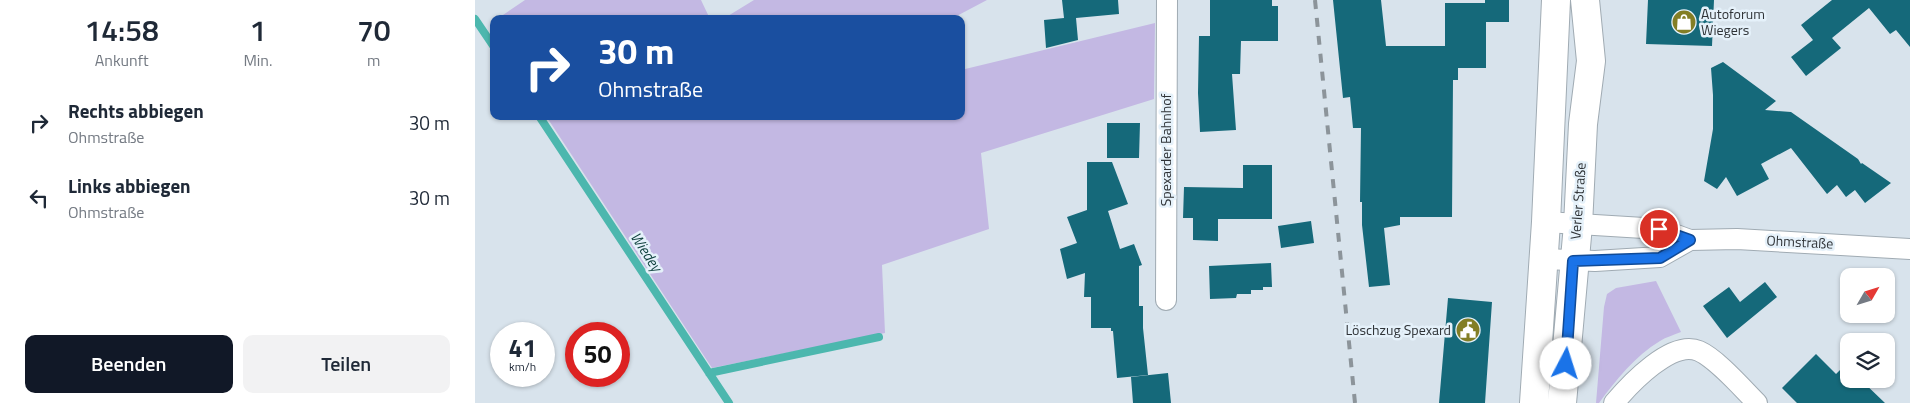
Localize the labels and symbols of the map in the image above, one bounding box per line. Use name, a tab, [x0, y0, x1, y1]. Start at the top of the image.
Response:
place label: Autoforum Wiegers	[1701, 3, 1765, 40]
shop icon: Autoforum Wiegers	[1671, 9, 1697, 35]
street label: Spexarder Bahnhof	[1155, 93, 1176, 206]
street label: Verler Straße	[1564, 162, 1591, 240]
pin	[1638, 208, 1680, 250]
water label: Wiedey	[625, 227, 669, 278]
street label: Ohmstraße	[1766, 229, 1834, 254]
north arrow	[1840, 268, 1895, 322]
public building icon: Löschzug Spexard	[1455, 317, 1481, 343]
place label: Löschzug Spexard	[1345, 319, 1451, 340]
speed limit sign: 50	[565, 322, 630, 387]
position arrow	[1539, 337, 1591, 389]

